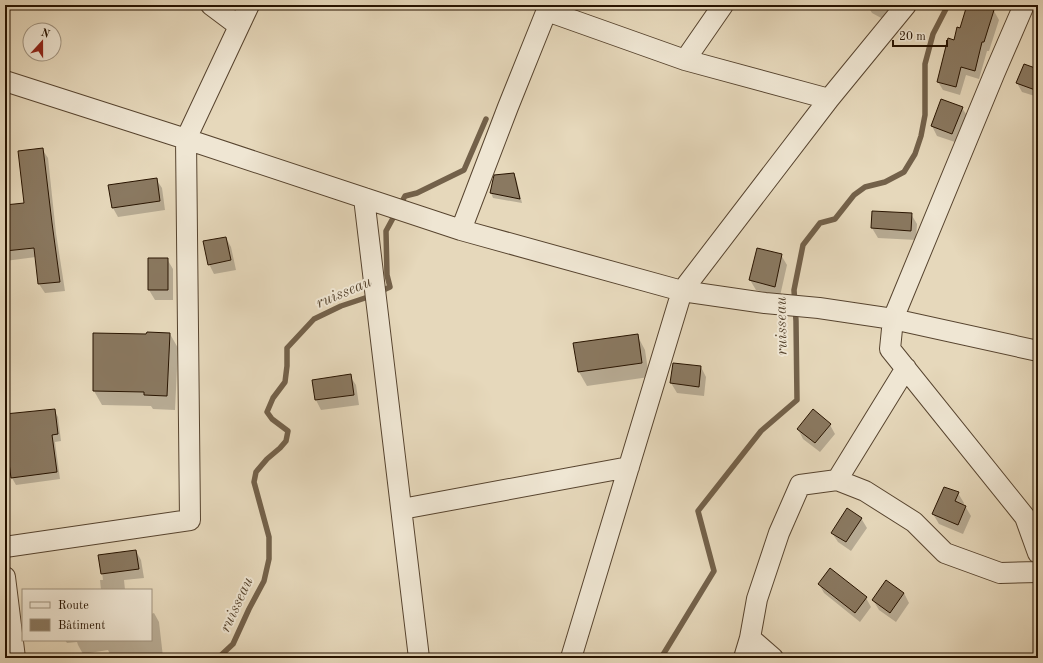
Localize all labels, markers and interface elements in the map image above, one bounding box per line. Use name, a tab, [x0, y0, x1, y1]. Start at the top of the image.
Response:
north arrow	[22, 22, 62, 62]
scale bar	[893, 22, 947, 48]
text: N	[39, 27, 51, 41]
text: 20 m	[899, 31, 926, 43]
water label: ruisseau	[314, 274, 374, 312]
water label: ruisseau	[773, 296, 791, 356]
water label: ruisseau	[217, 575, 257, 635]
legend	[22, 589, 152, 641]
text: Route	[58, 600, 89, 612]
text: Bâtiment	[58, 620, 105, 632]

